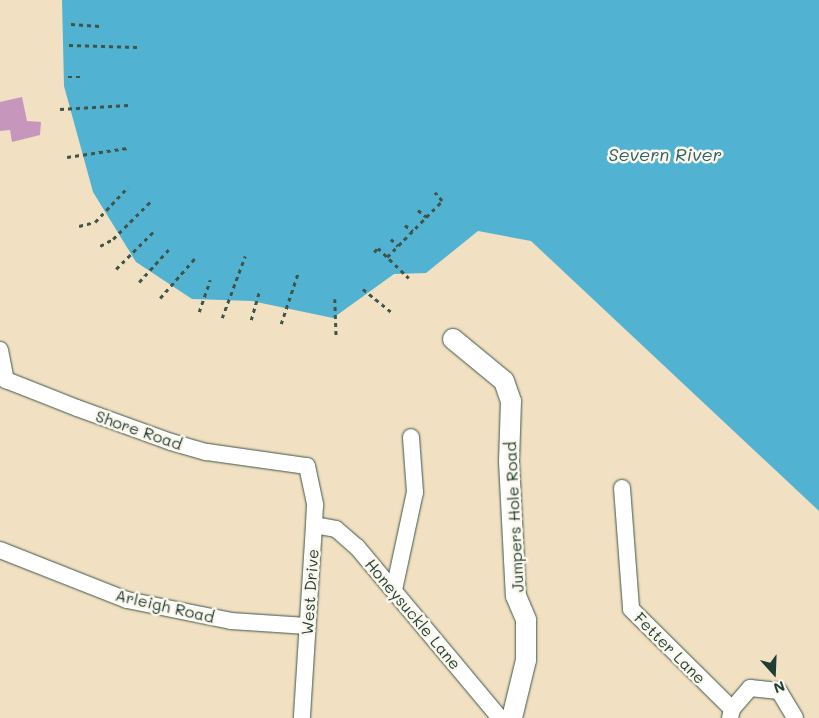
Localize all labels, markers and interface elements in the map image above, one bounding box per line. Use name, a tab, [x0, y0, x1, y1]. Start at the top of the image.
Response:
water label: Severn River	[608, 143, 722, 165]
street label: Shore Road	[93, 406, 185, 454]
street label: Jumpers Hole Road	[500, 441, 528, 593]
street label: West Drive	[297, 548, 323, 636]
street label: Honeysuckle Lane	[361, 555, 465, 673]
street label: Arleigh Road	[114, 585, 216, 627]
street label: Fetter Lane	[630, 608, 710, 688]
north arrow	[749, 648, 799, 698]
text: N	[771, 677, 788, 698]

